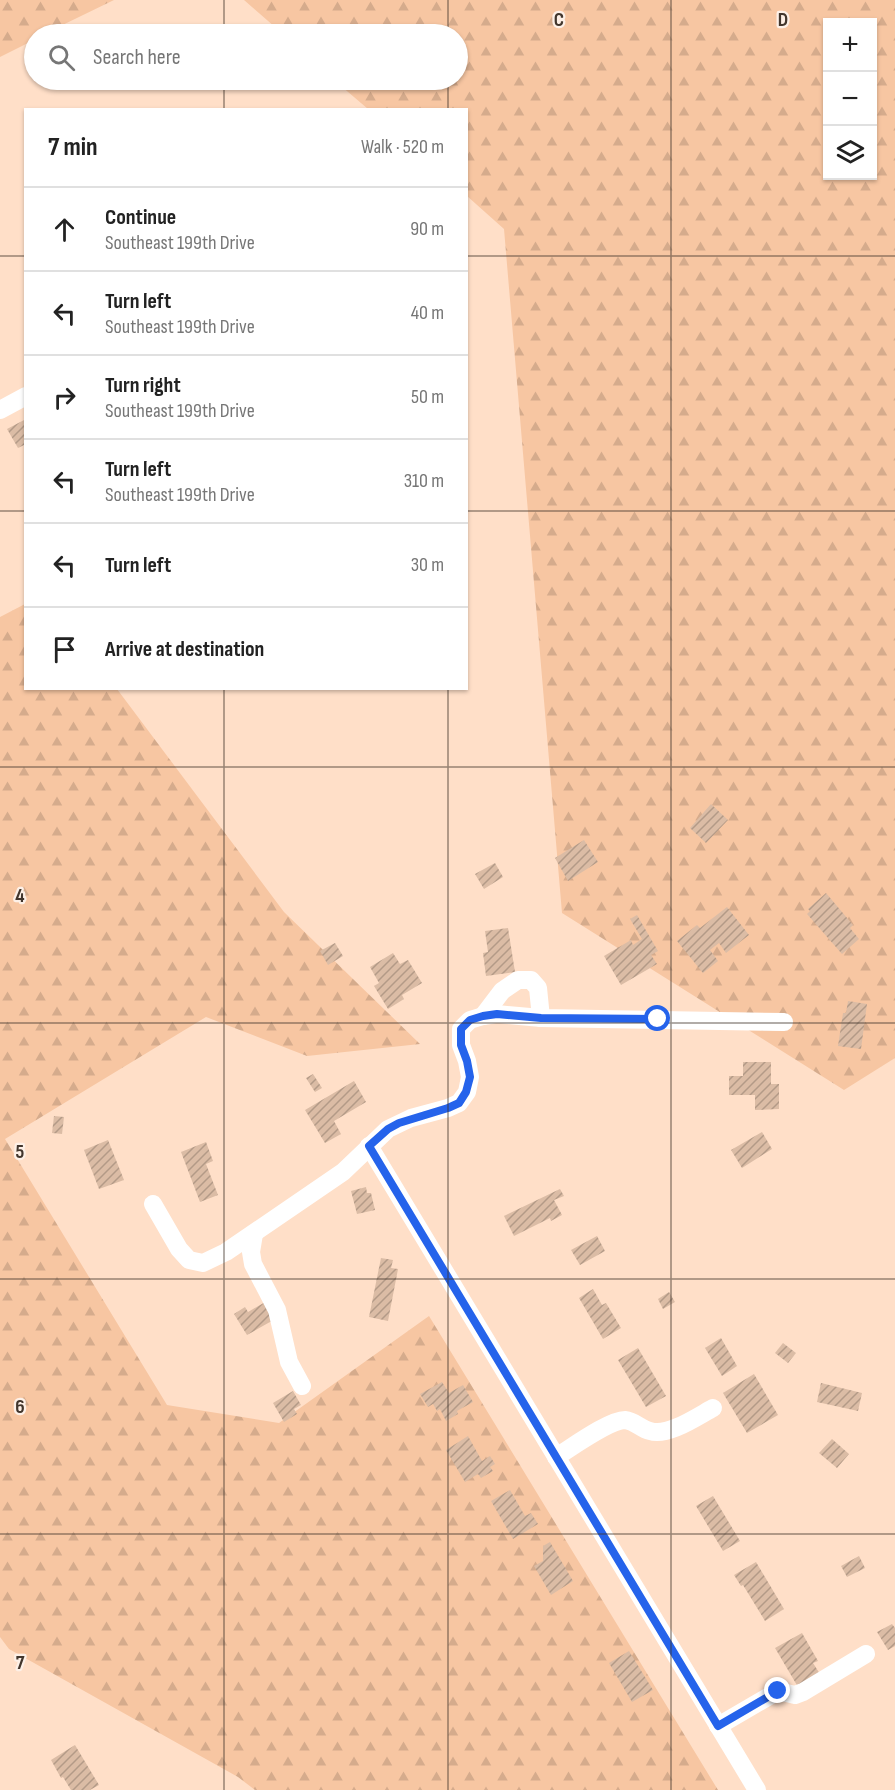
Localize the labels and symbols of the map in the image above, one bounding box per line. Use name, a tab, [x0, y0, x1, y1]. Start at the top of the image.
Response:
text: C	[554, 8, 564, 32]
text: D	[778, 8, 788, 32]
text: 4	[15, 884, 25, 908]
route start	[644, 1005, 670, 1031]
text: 5	[16, 1140, 25, 1164]
text: 6	[15, 1395, 25, 1419]
text: 7	[16, 1651, 25, 1675]
route end	[764, 1677, 790, 1703]

